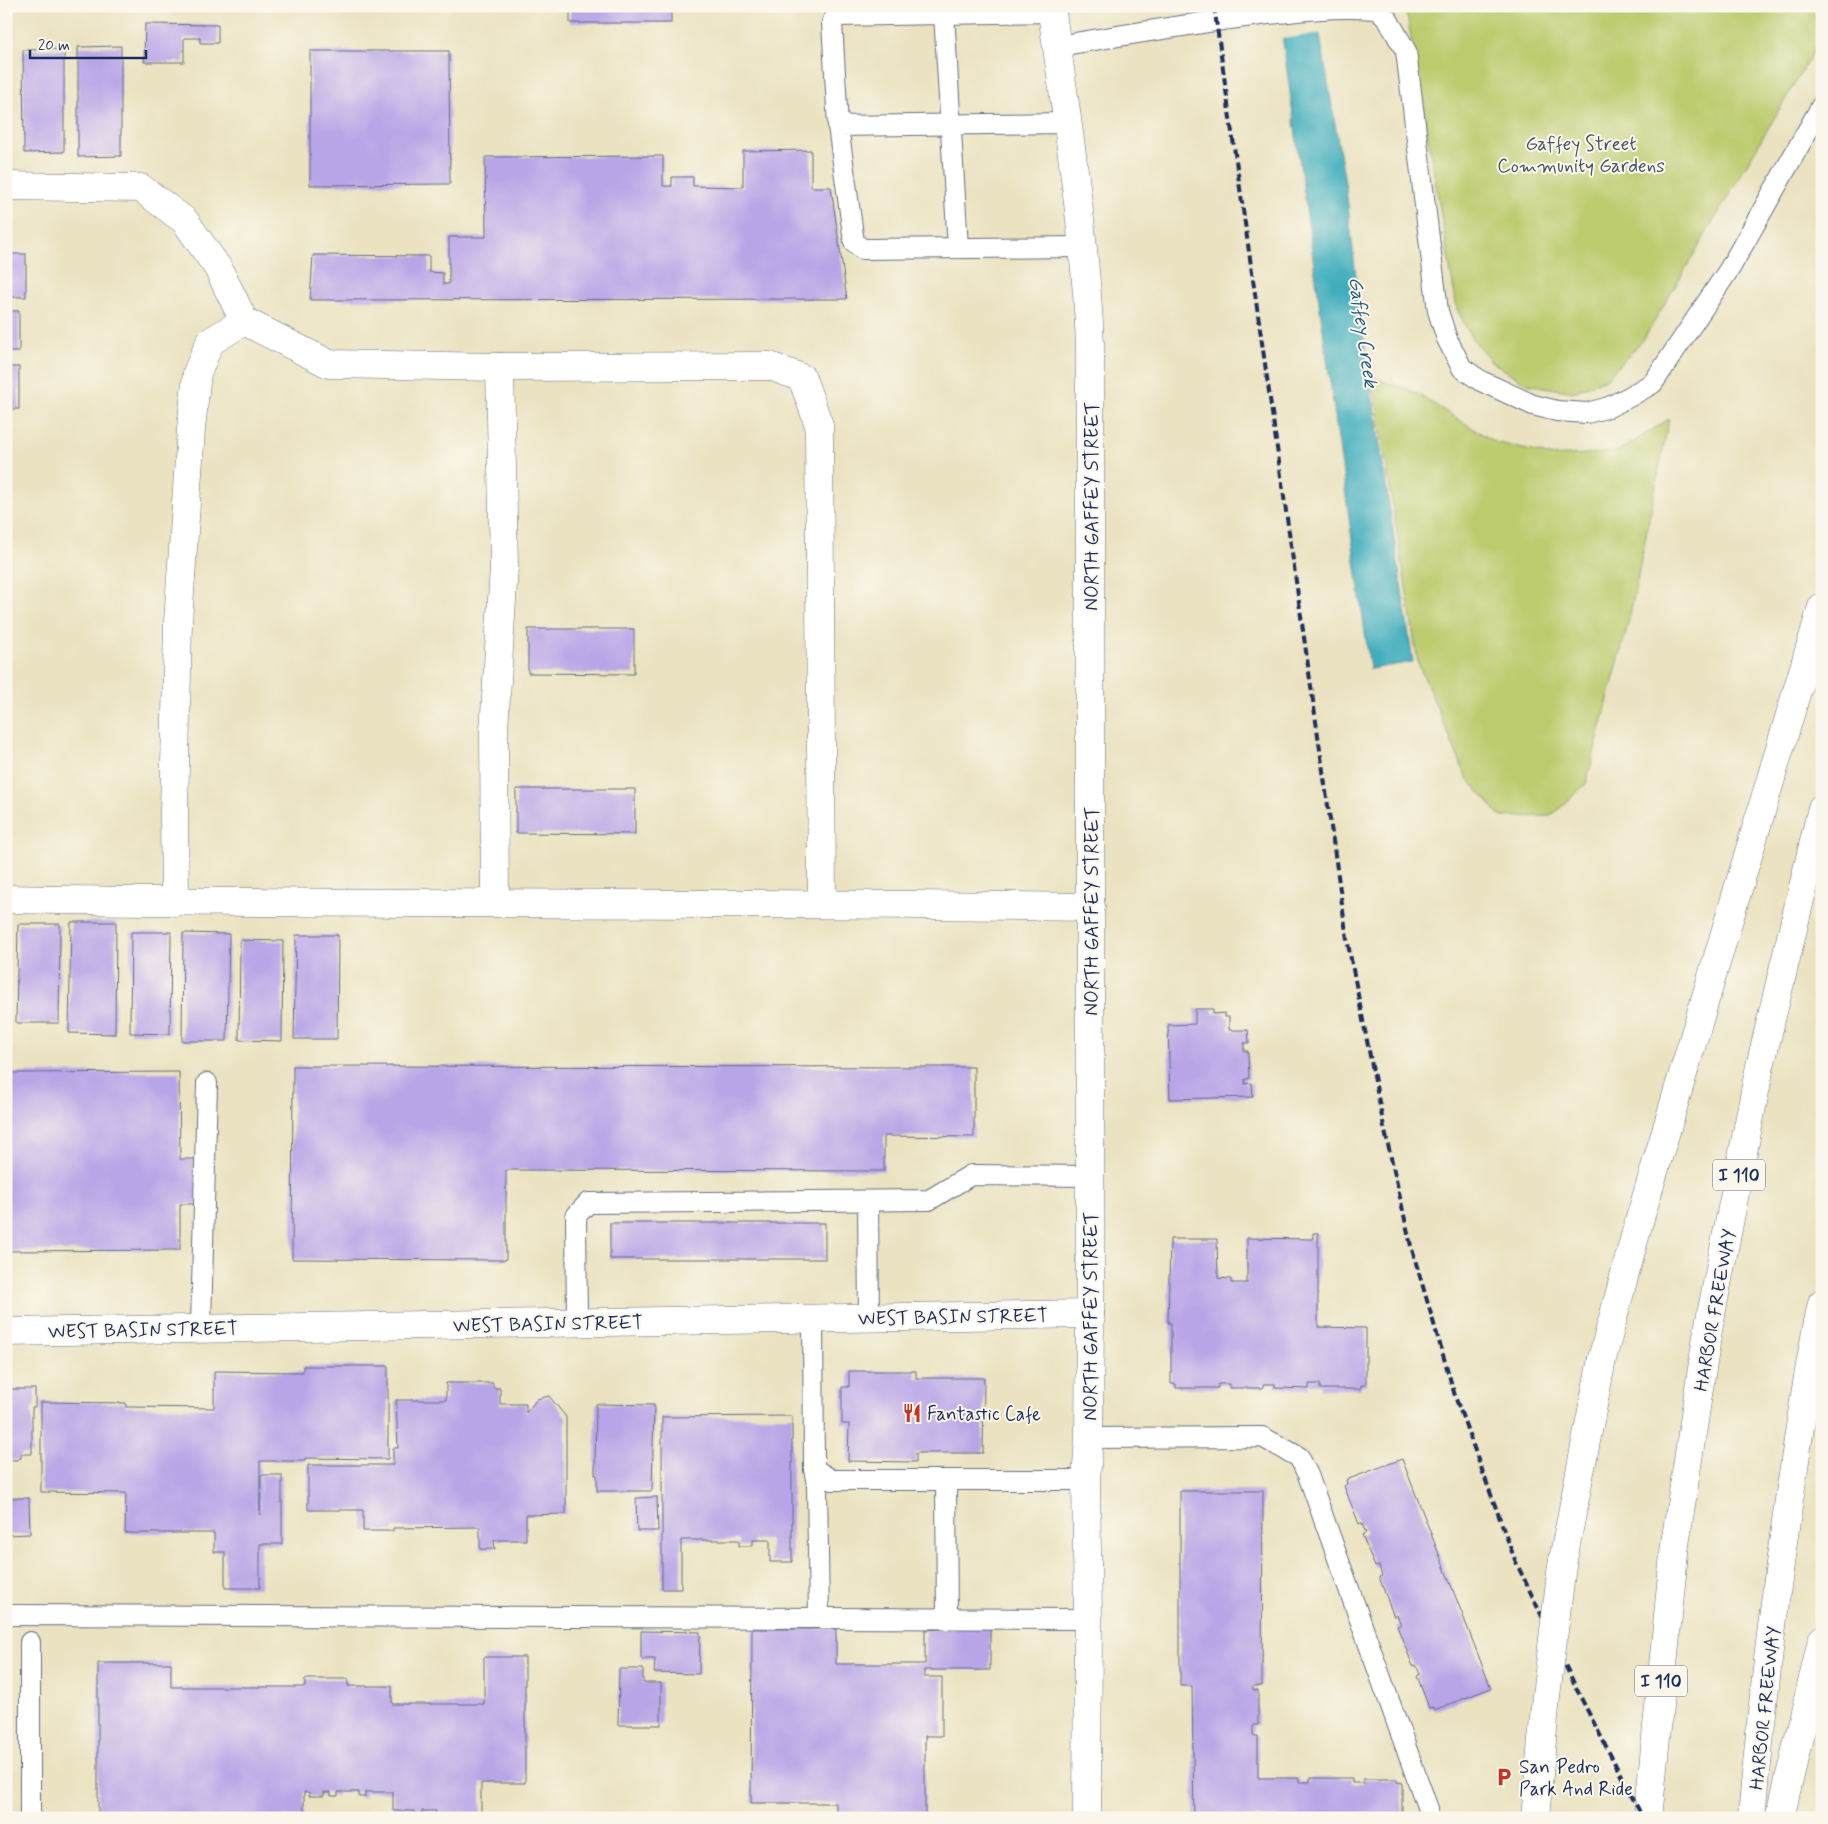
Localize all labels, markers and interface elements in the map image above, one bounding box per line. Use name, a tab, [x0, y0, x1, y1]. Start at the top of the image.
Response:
scale bar	[30, 28, 146, 60]
text: 20 m	[38, 36, 70, 56]
park label: Gaffey Street Community Gardens	[1497, 132, 1665, 179]
water label: Gaffey Creek	[1341, 275, 1384, 391]
street label: NORTH GAFFEY STREET	[1080, 401, 1105, 611]
street label: NORTH GAFFEY STREET	[1080, 806, 1105, 1016]
road number: I 110	[1713, 1160, 1765, 1190]
street label: NORTH GAFFEY STREET	[1079, 1211, 1104, 1421]
street label: HARBOR FREEWAY	[1689, 1227, 1742, 1393]
street label: WEST BASIN STREET	[858, 1303, 1048, 1332]
street label: WEST BASIN STREET	[453, 1310, 643, 1339]
street label: WEST BASIN STREET	[48, 1316, 238, 1345]
restaurant icon: Fantastic Cafe	[901, 1402, 923, 1424]
place label: Fantastic Cafe	[927, 1402, 1041, 1427]
street label: HARBOR FREEWAY	[1744, 1624, 1787, 1791]
road number: I 110	[1635, 1665, 1687, 1696]
place label: San Pedro Park And Ride	[1519, 1755, 1633, 1802]
parking icon: San Pedro Park And Ride	[1493, 1766, 1515, 1788]

